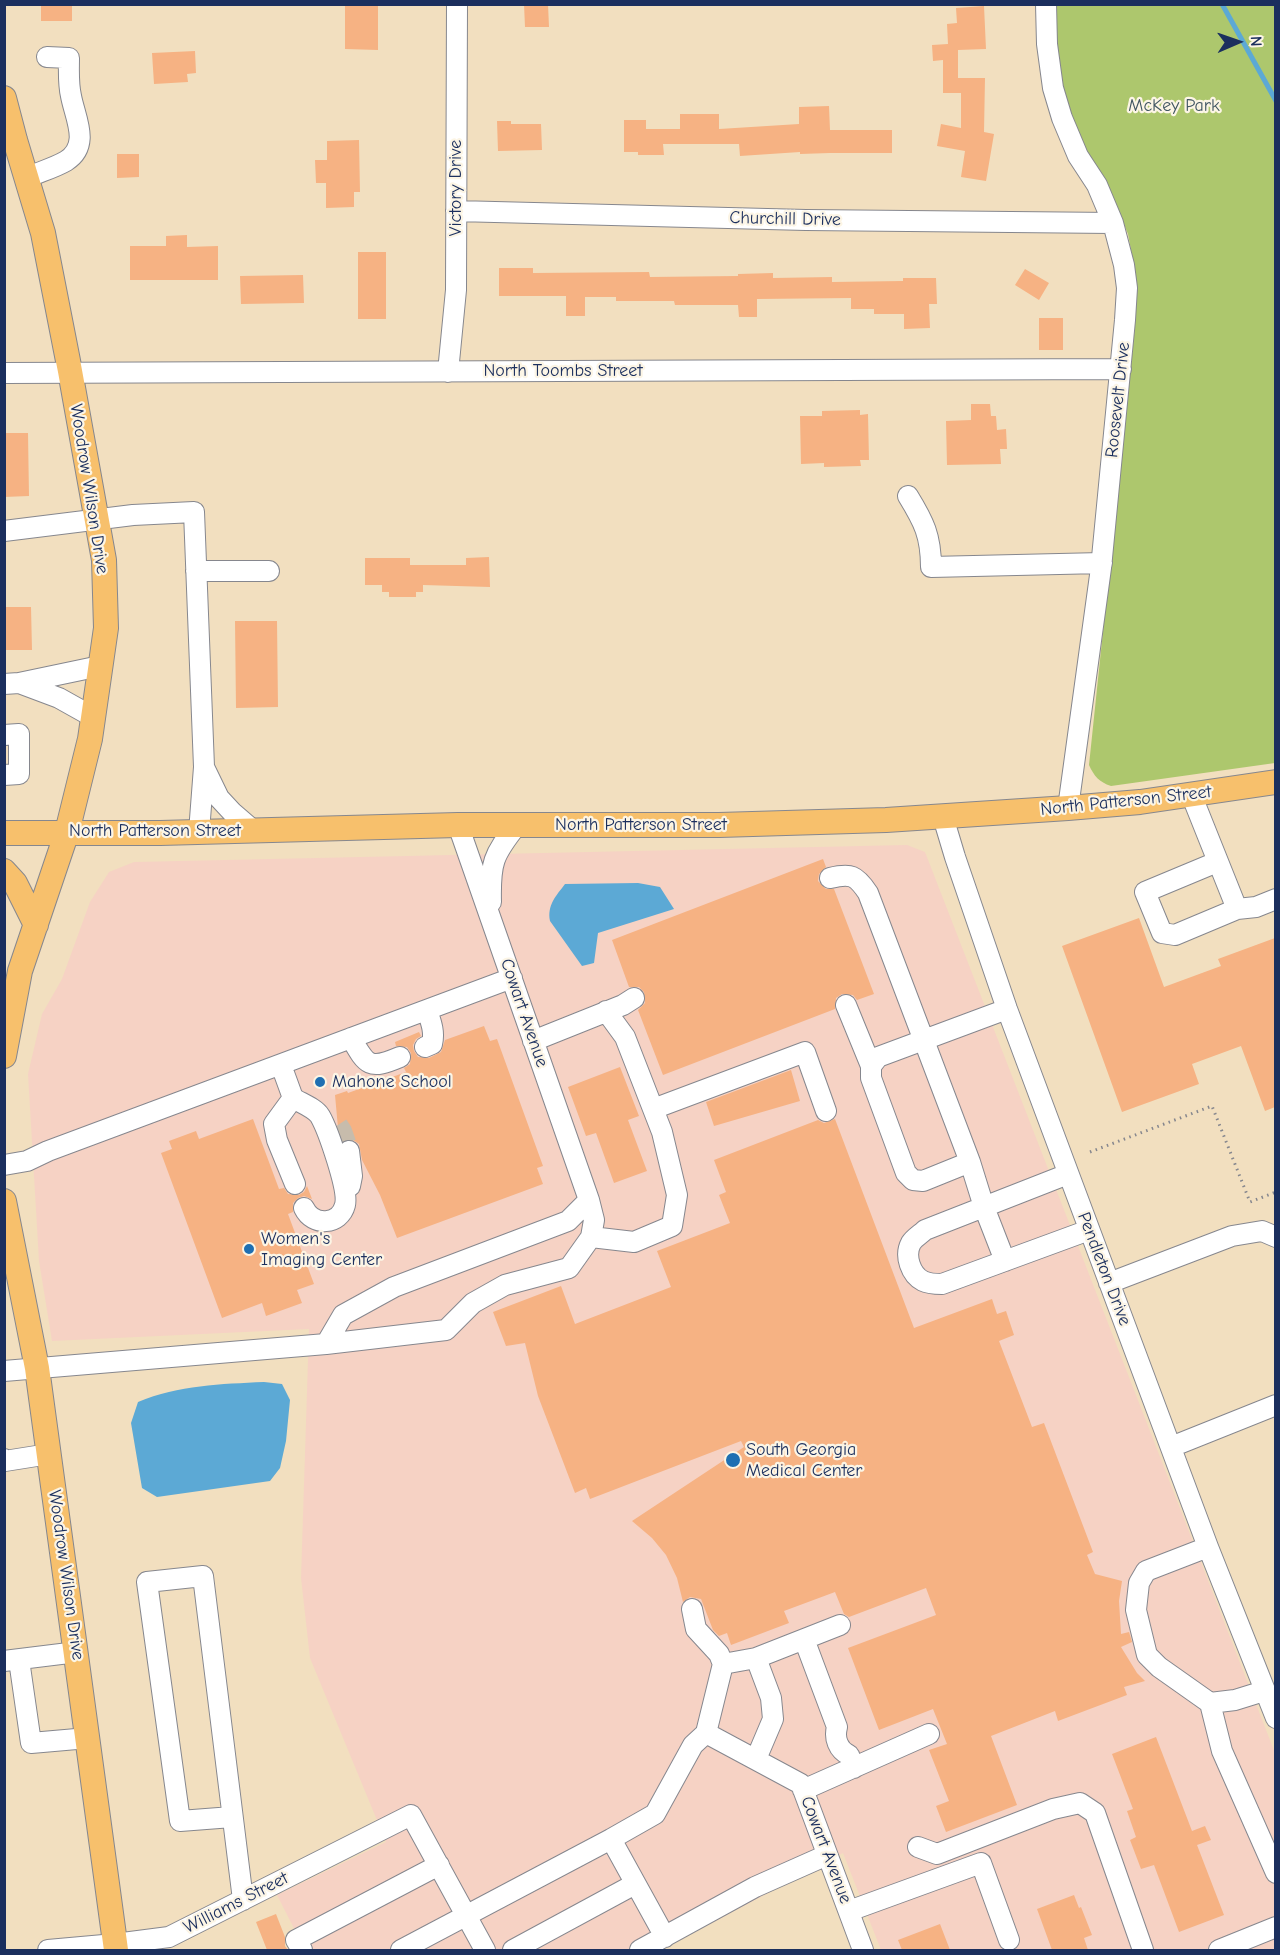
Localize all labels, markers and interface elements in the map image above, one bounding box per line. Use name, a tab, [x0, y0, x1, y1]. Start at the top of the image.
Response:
north arrow	[1208, 12, 1268, 72]
text: N	[1247, 36, 1265, 47]
park label: McKey Park	[1128, 95, 1220, 117]
street label: Victory Drive	[445, 140, 467, 236]
street label: Churchill Drive	[729, 207, 841, 231]
street label: Roosevelt Drive	[1101, 341, 1135, 459]
street label: North Toombs Street	[483, 360, 643, 382]
street label: Woodrow Wilson Drive	[65, 402, 113, 576]
street label: North Patterson Street	[1039, 781, 1213, 821]
street label: North Patterson Street	[555, 814, 727, 836]
street label: North Patterson Street	[69, 820, 241, 842]
street label: Cowart Avenue	[495, 956, 553, 1070]
place label: Mahone School	[332, 1071, 452, 1093]
marker: Mahone School	[313, 1075, 327, 1089]
street label: Pendleton Drive	[1072, 1209, 1136, 1329]
place label: Women's Imaging Center	[261, 1228, 382, 1270]
marker: Women's Imaging Center	[242, 1242, 256, 1256]
place label: South Georgia Medical Center	[746, 1439, 862, 1482]
marker: South Georgia Medical Center	[724, 1451, 742, 1469]
street label: Woodrow Wilson Drive	[43, 1488, 89, 1662]
street label: Cowart Avenue	[796, 1793, 856, 1907]
street label: Williams Street	[180, 1867, 292, 1939]

